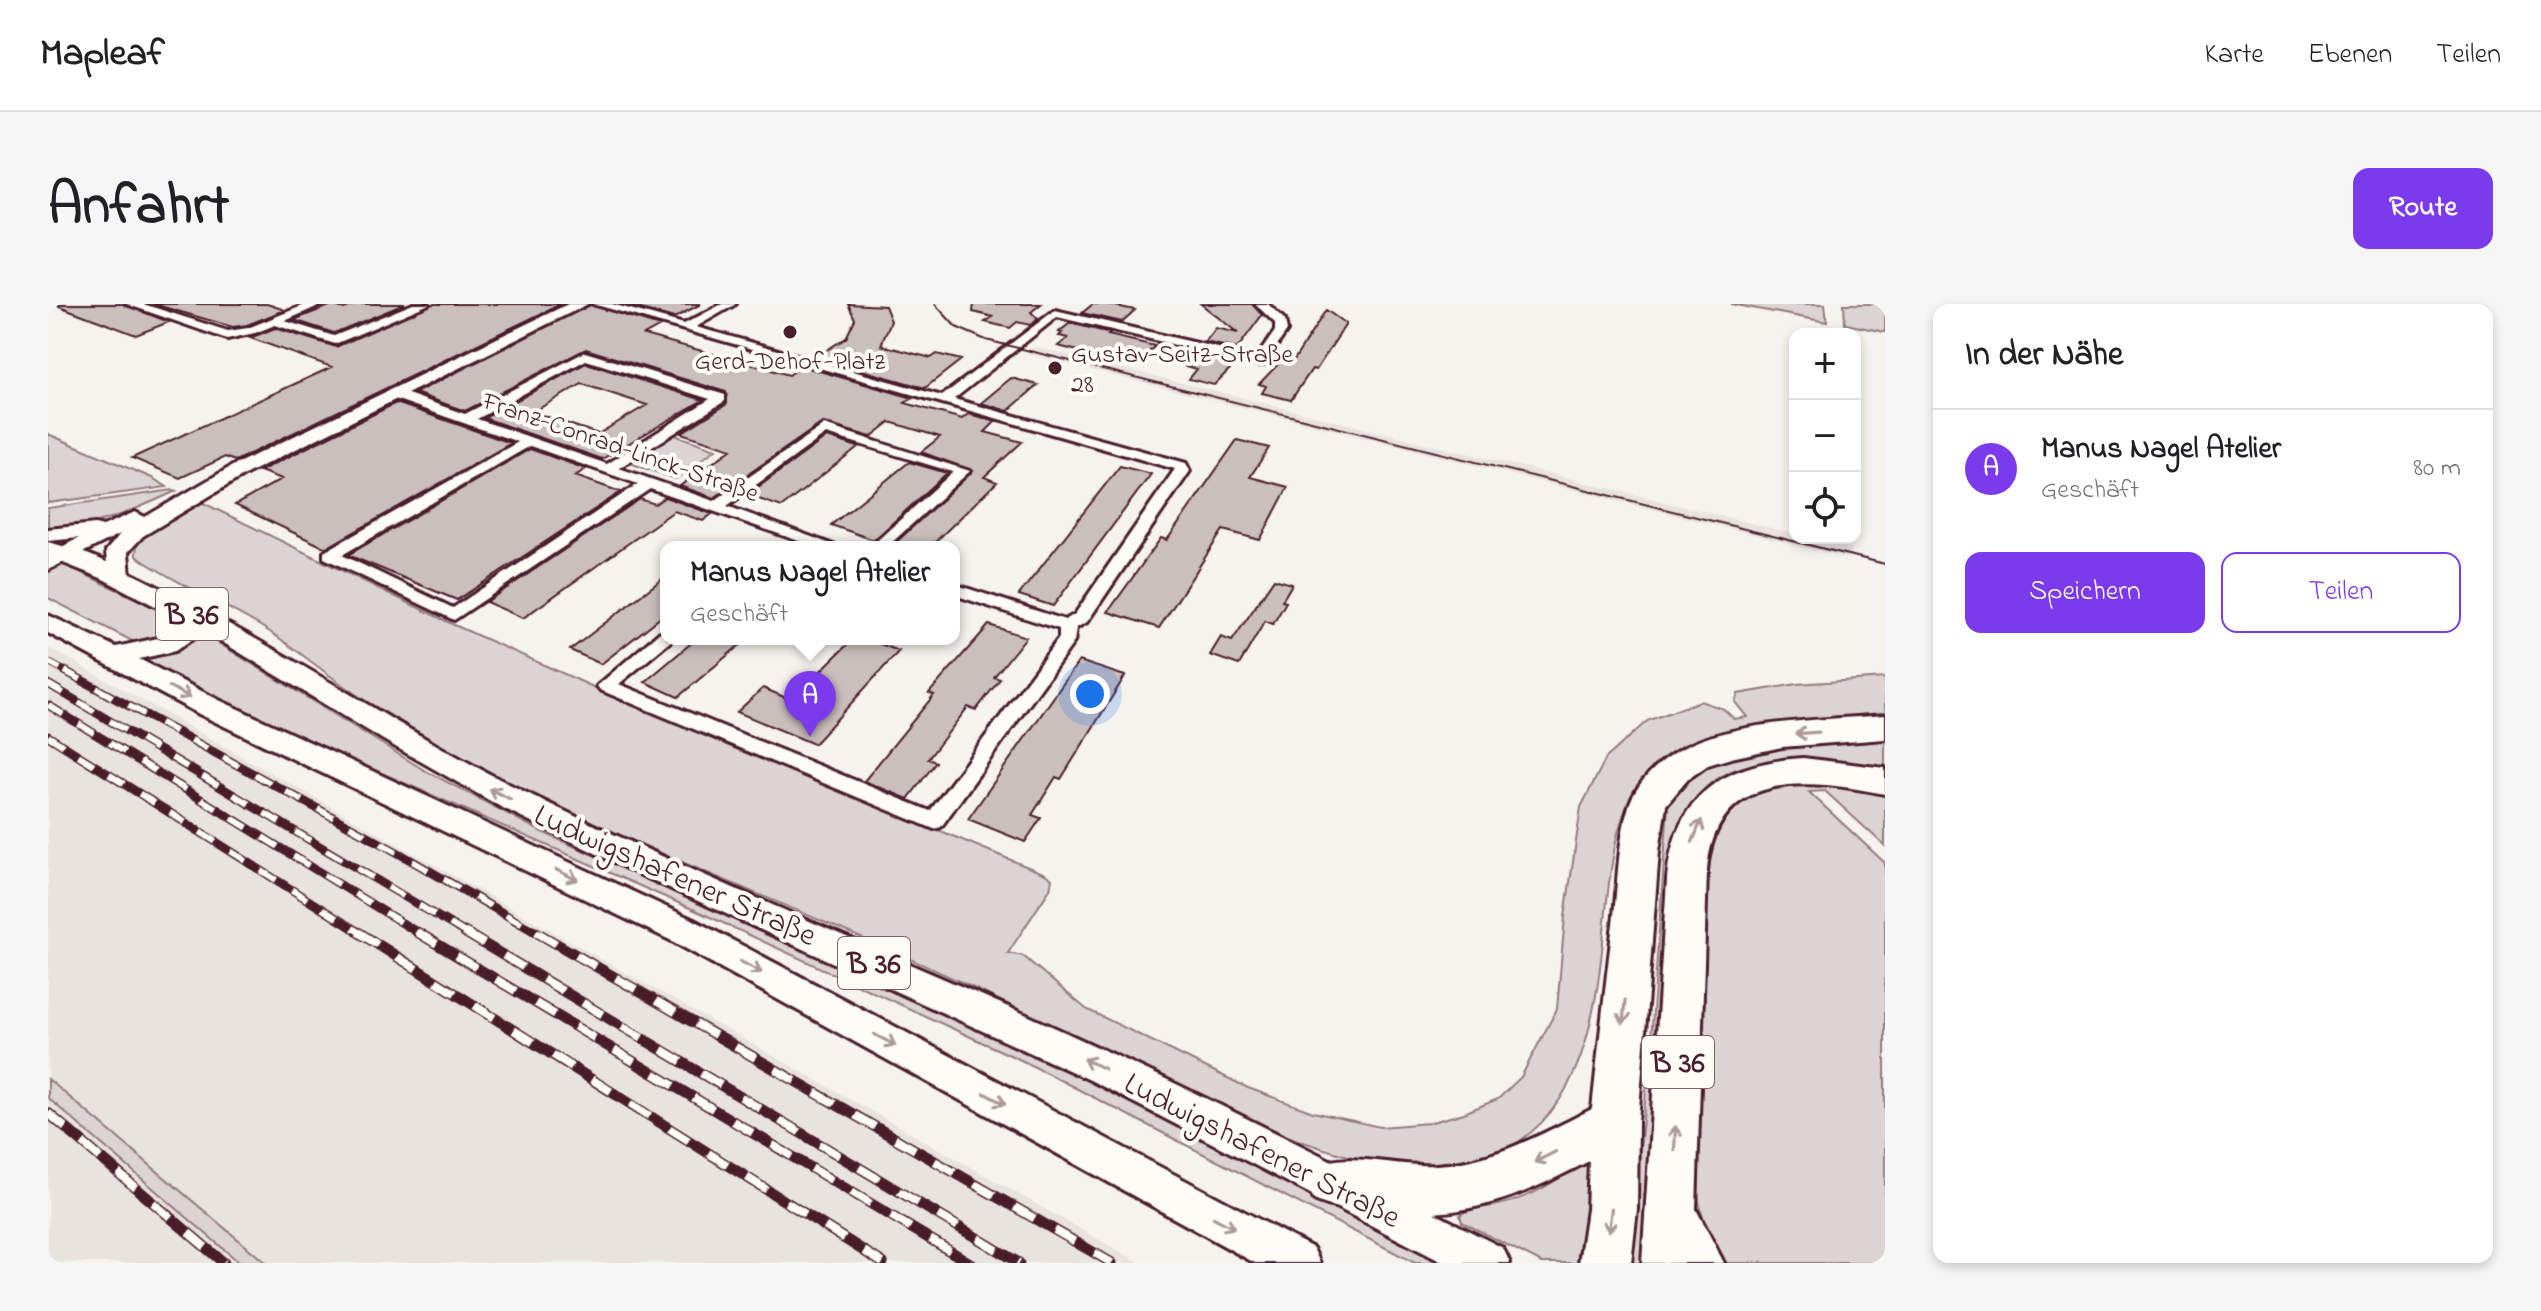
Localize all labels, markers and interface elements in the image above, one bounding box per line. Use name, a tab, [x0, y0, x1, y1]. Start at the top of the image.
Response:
text: Mapleaf	[40, 27, 165, 83]
text: Karte	[2205, 35, 2264, 76]
text: Ebenen	[2308, 35, 2392, 76]
text: Teilen	[2436, 35, 2501, 76]
text: Anfahrt	[48, 168, 229, 249]
button: Route	[2353, 168, 2493, 249]
marker: Gerd-Dehof-Platz	[781, 323, 799, 341]
map controls	[1789, 328, 1861, 544]
button: +	[1789, 328, 1861, 400]
text: In der Nähe	[1965, 331, 2123, 381]
place label: Gustav-Seitz-Straße 28	[1071, 337, 1293, 405]
place label: Gerd-Dehof-Platz	[695, 344, 885, 382]
marker: Gustav-Seitz-Straße 28	[1046, 359, 1064, 377]
street label: Franz-Conrad-Linck-Straße	[476, 383, 764, 514]
button: −	[1789, 400, 1861, 472]
text: Manus Nagel Atelier	[2041, 428, 2281, 472]
text: A	[1983, 450, 1999, 488]
text: 80 m	[2413, 450, 2461, 488]
button: locate	[1789, 472, 1861, 544]
text: Geschäft	[2041, 472, 2139, 510]
popup	[660, 541, 960, 645]
text: Manus Nagel Atelier	[690, 552, 930, 596]
button: Speichern	[1965, 552, 2205, 633]
button: Teilen	[2221, 552, 2461, 633]
road number: B 36	[156, 588, 228, 640]
text: Geschäft	[690, 596, 788, 634]
pin: A	[784, 671, 836, 737]
your location	[1070, 674, 1110, 714]
one-way arrow	[168, 685, 192, 700]
one-way arrow	[1794, 726, 1821, 741]
one-way arrow	[489, 785, 513, 801]
street label: Ludwigshafener Straße	[526, 794, 824, 961]
one-way arrow	[1691, 819, 1706, 844]
one-way arrow	[555, 867, 579, 883]
road number: B 36	[838, 937, 910, 989]
one-way arrow	[738, 960, 762, 975]
one-way arrow	[1617, 998, 1632, 1025]
one-way arrow	[873, 1032, 896, 1048]
road number: B 36	[1642, 1036, 1714, 1088]
one-way arrow	[1082, 1056, 1106, 1071]
street label: Ludwigshafener Straße	[1115, 1062, 1408, 1243]
one-way arrow	[983, 1092, 1006, 1108]
one-way arrow	[1668, 1125, 1683, 1152]
one-way arrow	[1533, 1150, 1557, 1166]
one-way arrow	[1602, 1207, 1617, 1233]
one-way arrow	[1211, 1216, 1235, 1231]

